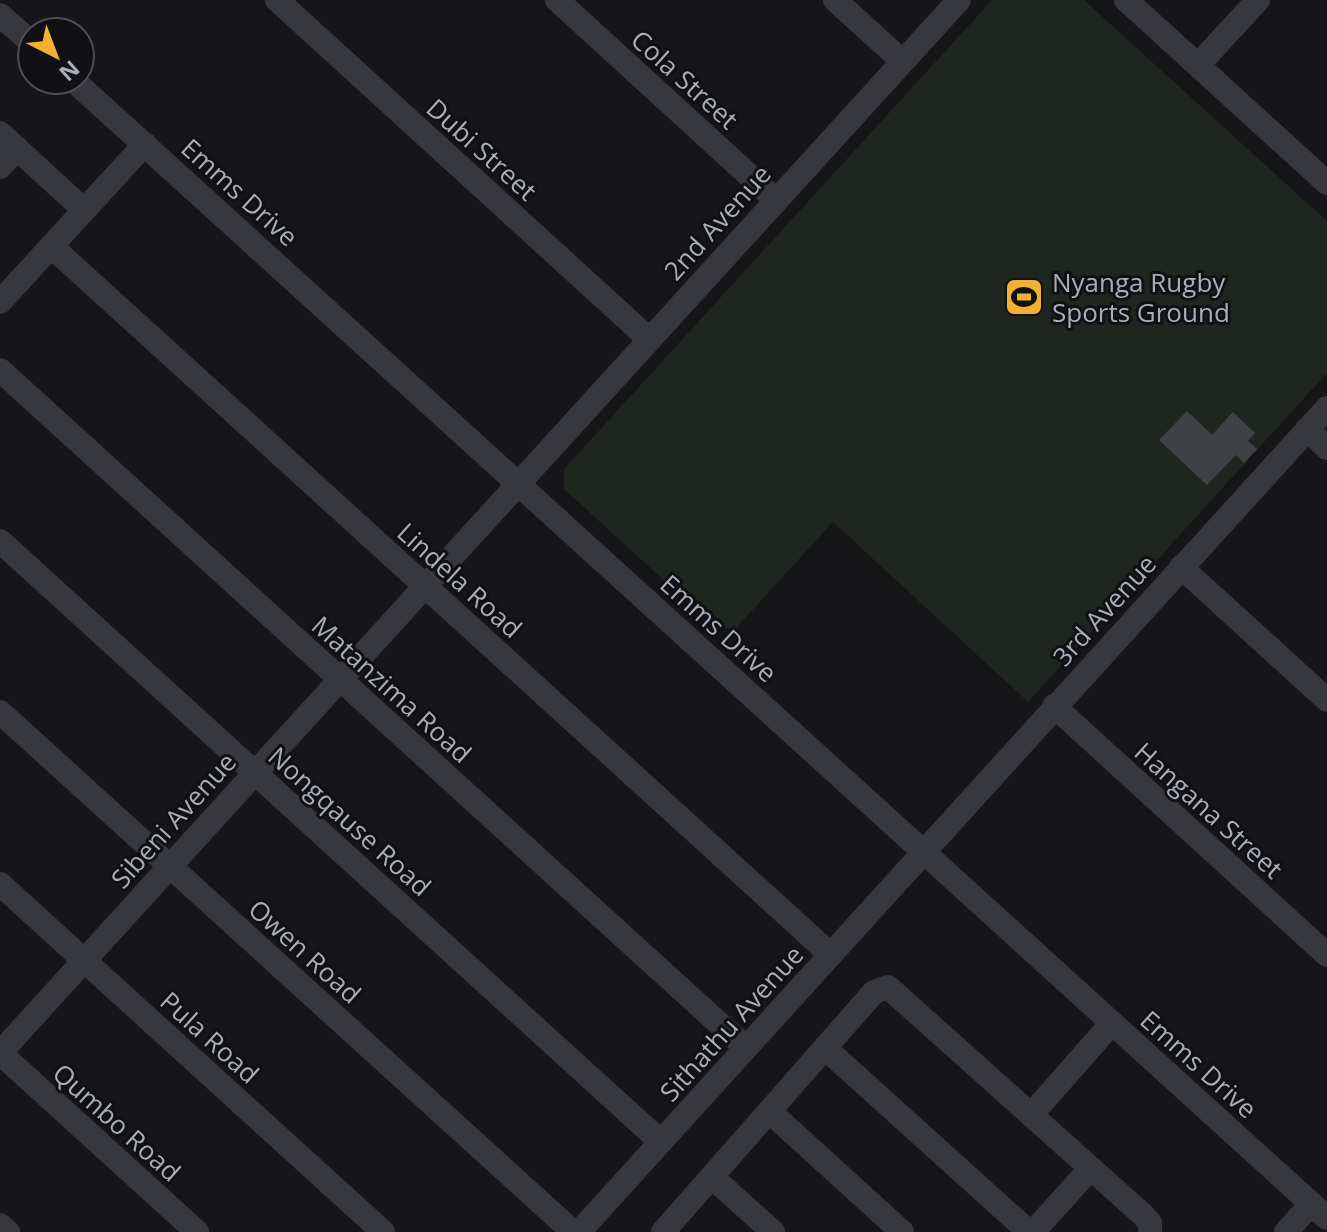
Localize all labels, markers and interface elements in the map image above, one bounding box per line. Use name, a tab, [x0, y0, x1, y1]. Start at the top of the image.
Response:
north arrow	[16, 16, 96, 96]
street label: Cola Street	[624, 21, 746, 137]
text: N	[53, 54, 87, 89]
street label: Dubi Street	[419, 90, 545, 208]
street label: Emms Drive	[174, 130, 306, 254]
street label: 2nd Avenue	[655, 156, 779, 288]
place label: Nyanga Rugby Sports Ground	[1052, 264, 1230, 330]
sports icon: Nyanga Rugby Sports Ground	[1003, 276, 1045, 318]
street label: Lindela Road	[390, 514, 530, 646]
street label: 3rd Avenue	[1044, 546, 1164, 674]
street label: Emms Drive	[653, 566, 785, 690]
street label: Matanzima Road	[304, 608, 480, 770]
street label: Hangana Street	[1127, 734, 1291, 886]
street label: Nongqause Road	[261, 738, 439, 904]
street label: Sibeni Avenue	[102, 744, 244, 896]
street label: Owen Road	[241, 891, 369, 1011]
street label: Sithathu Avenue	[651, 937, 811, 1109]
street label: Pula Road	[153, 983, 267, 1091]
street label: Emms Drive	[1133, 1002, 1265, 1126]
street label: Qumbo Road	[45, 1055, 189, 1189]

